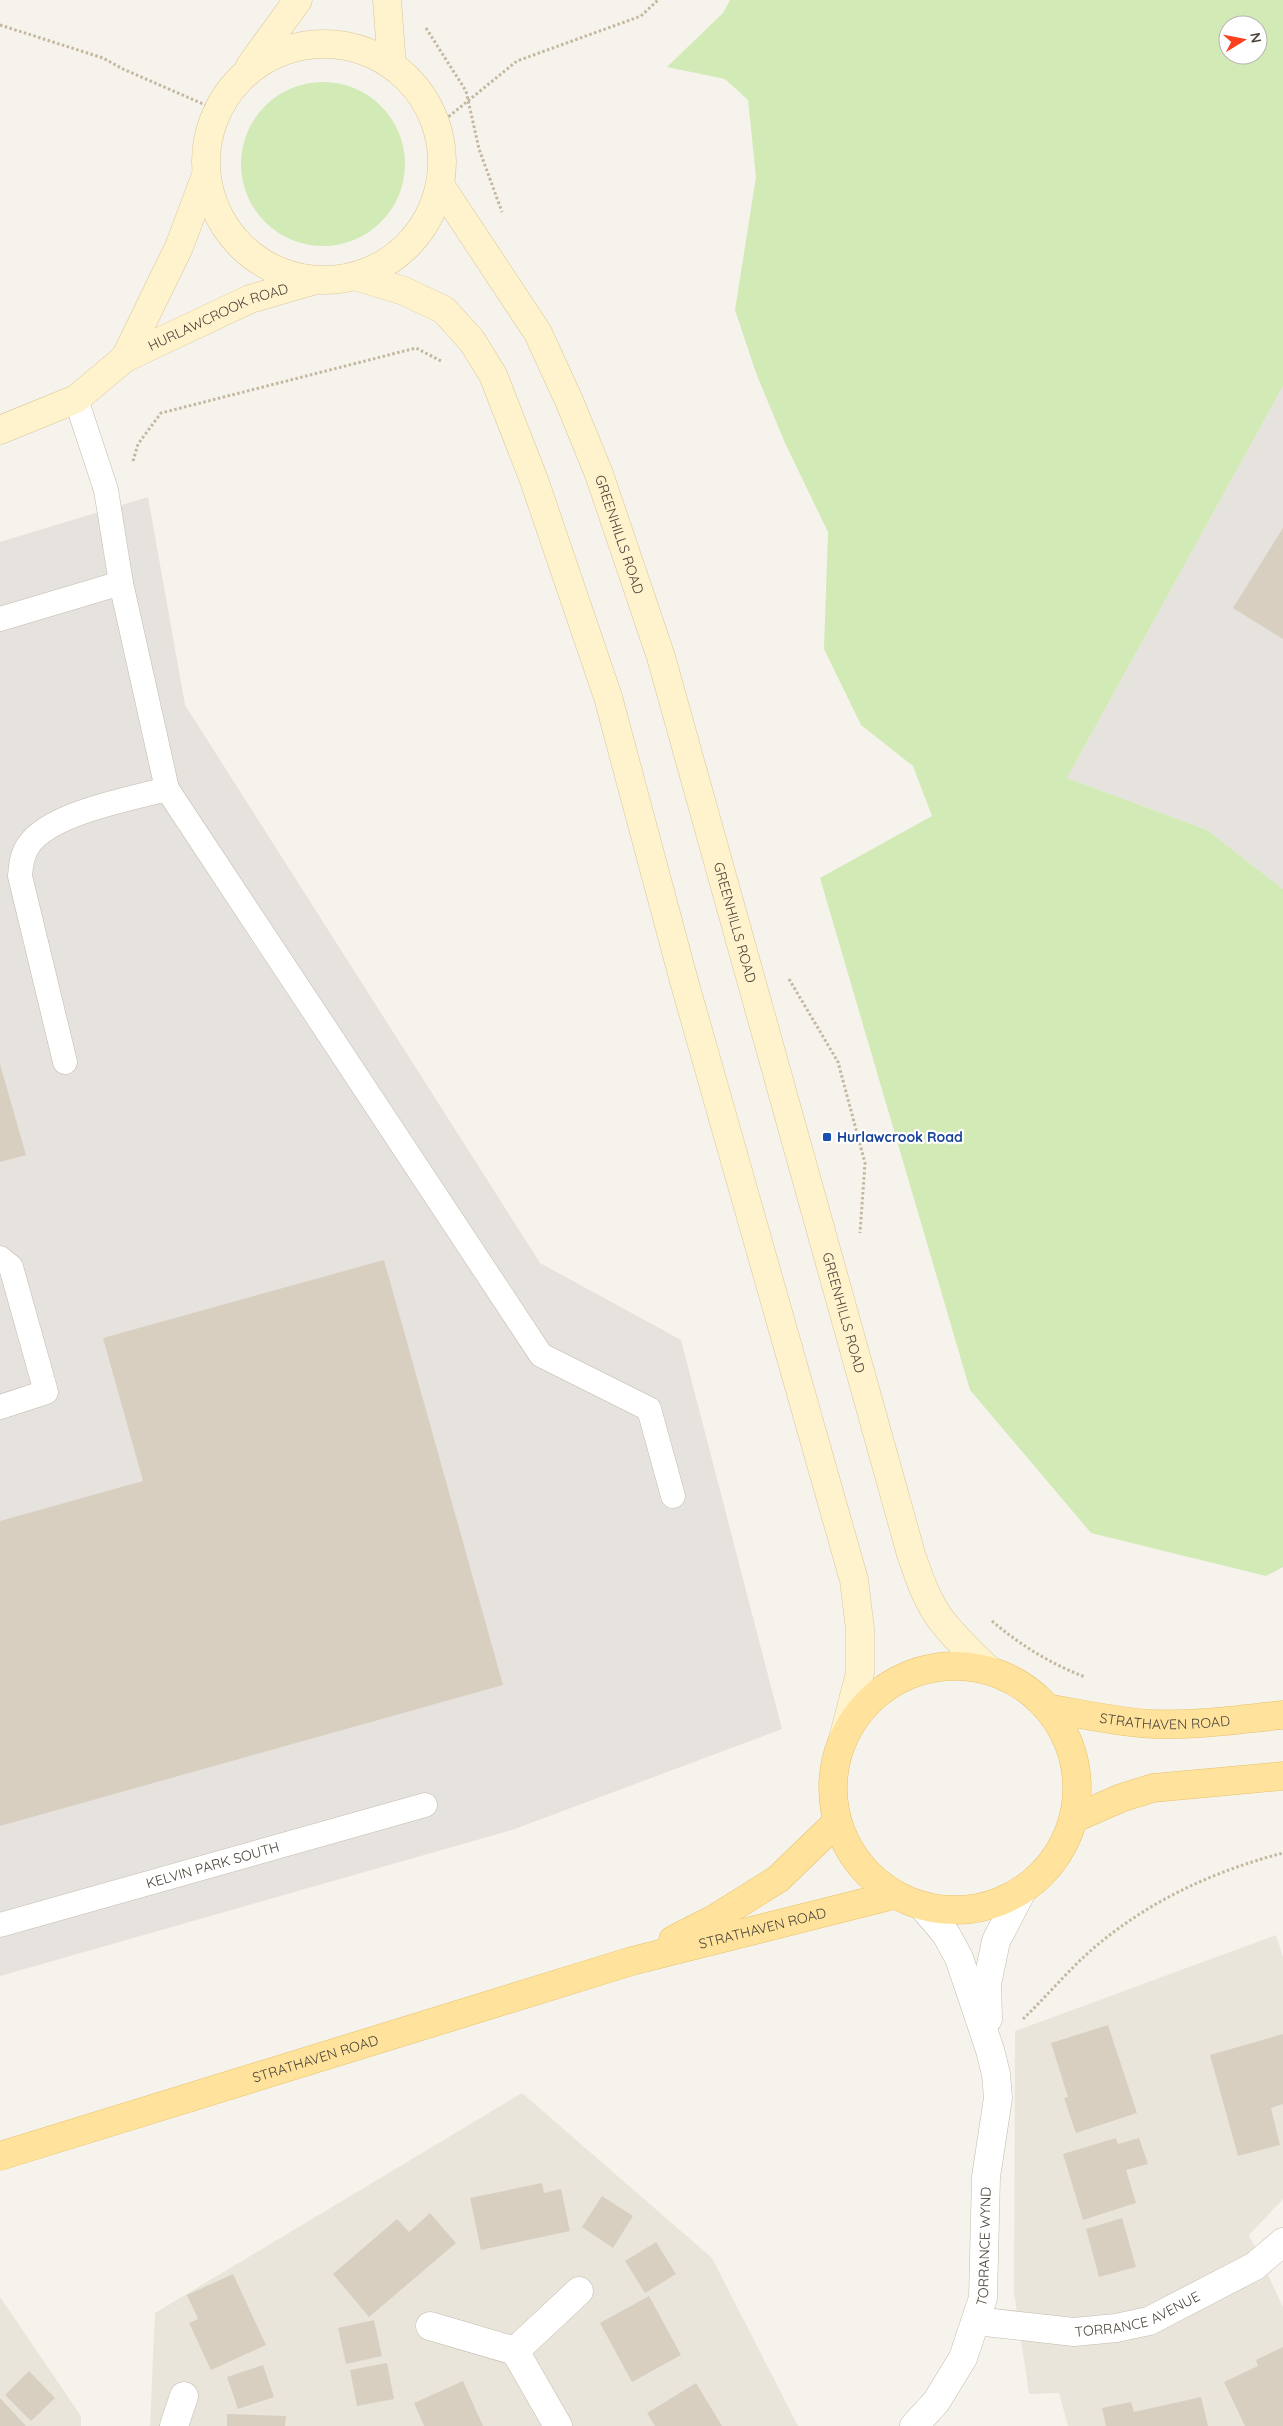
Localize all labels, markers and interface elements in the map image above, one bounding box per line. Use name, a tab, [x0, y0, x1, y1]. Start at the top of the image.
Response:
north arrow	[1218, 15, 1268, 65]
text: N	[1246, 31, 1266, 44]
street label: HURLAWCROOK ROAD	[145, 279, 290, 355]
street label: GREENHILLS ROAD	[591, 473, 648, 596]
street label: GREENHILLS ROAD	[710, 860, 760, 985]
place label: Hurlawcrook Road	[837, 1128, 963, 1146]
marker: Hurlawcrook Road	[821, 1131, 833, 1143]
street label: GREENHILLS ROAD	[818, 1250, 869, 1375]
street label: STRATHAVEN ROAD	[1098, 1709, 1231, 1733]
street label: KELVIN PARK SOUTH	[144, 1838, 281, 1892]
street label: STRATHAVEN ROAD	[697, 1903, 828, 1953]
street label: STRATHAVEN ROAD	[250, 2031, 380, 2087]
street label: TORRANCE WYND	[972, 2186, 995, 2309]
street label: TORRANCE AVENUE	[1074, 2287, 1203, 2341]

